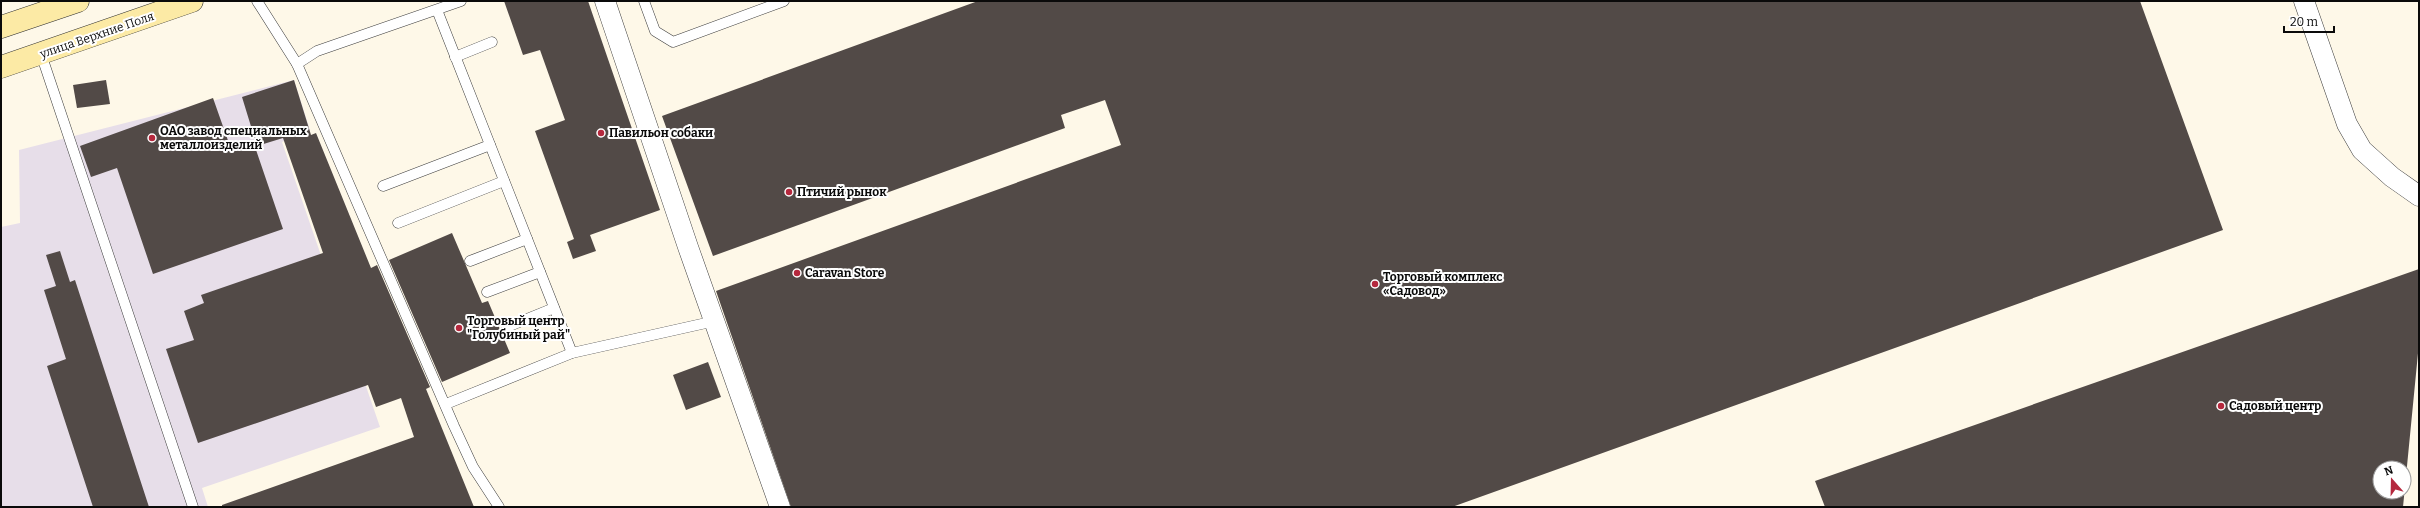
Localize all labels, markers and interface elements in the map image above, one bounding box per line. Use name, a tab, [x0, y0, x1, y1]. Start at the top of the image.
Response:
scale bar	[2284, 8, 2334, 34]
street label: улица Верхние Поля	[37, 9, 156, 61]
text: 20 m	[2290, 15, 2319, 29]
place label: ОАО завод специальных металлоизделий	[160, 124, 307, 152]
place label: Павильон собаки	[609, 126, 713, 140]
marker: Павильон собаки	[596, 128, 606, 138]
marker: ОАО завод специальных металлоизделий	[147, 133, 157, 143]
place label: Птичий рынок	[797, 185, 887, 199]
marker: Птичий рынок	[784, 187, 794, 197]
place label: Caravan Store	[805, 266, 885, 280]
marker: Caravan Store	[792, 268, 802, 278]
place label: Торговый комплекс «Садовод»	[1383, 270, 1503, 298]
marker: Торговый комплекс «Садовод»	[1370, 279, 1380, 289]
place label: Торговый центр "Голубиный рай"	[467, 314, 570, 342]
marker: Торговый центр "Голубиный рай"	[454, 323, 464, 333]
place label: Садовый центр	[2229, 399, 2321, 413]
marker: Садовый центр	[2216, 401, 2226, 411]
north arrow	[2372, 460, 2412, 500]
text: N	[2383, 463, 2395, 479]

